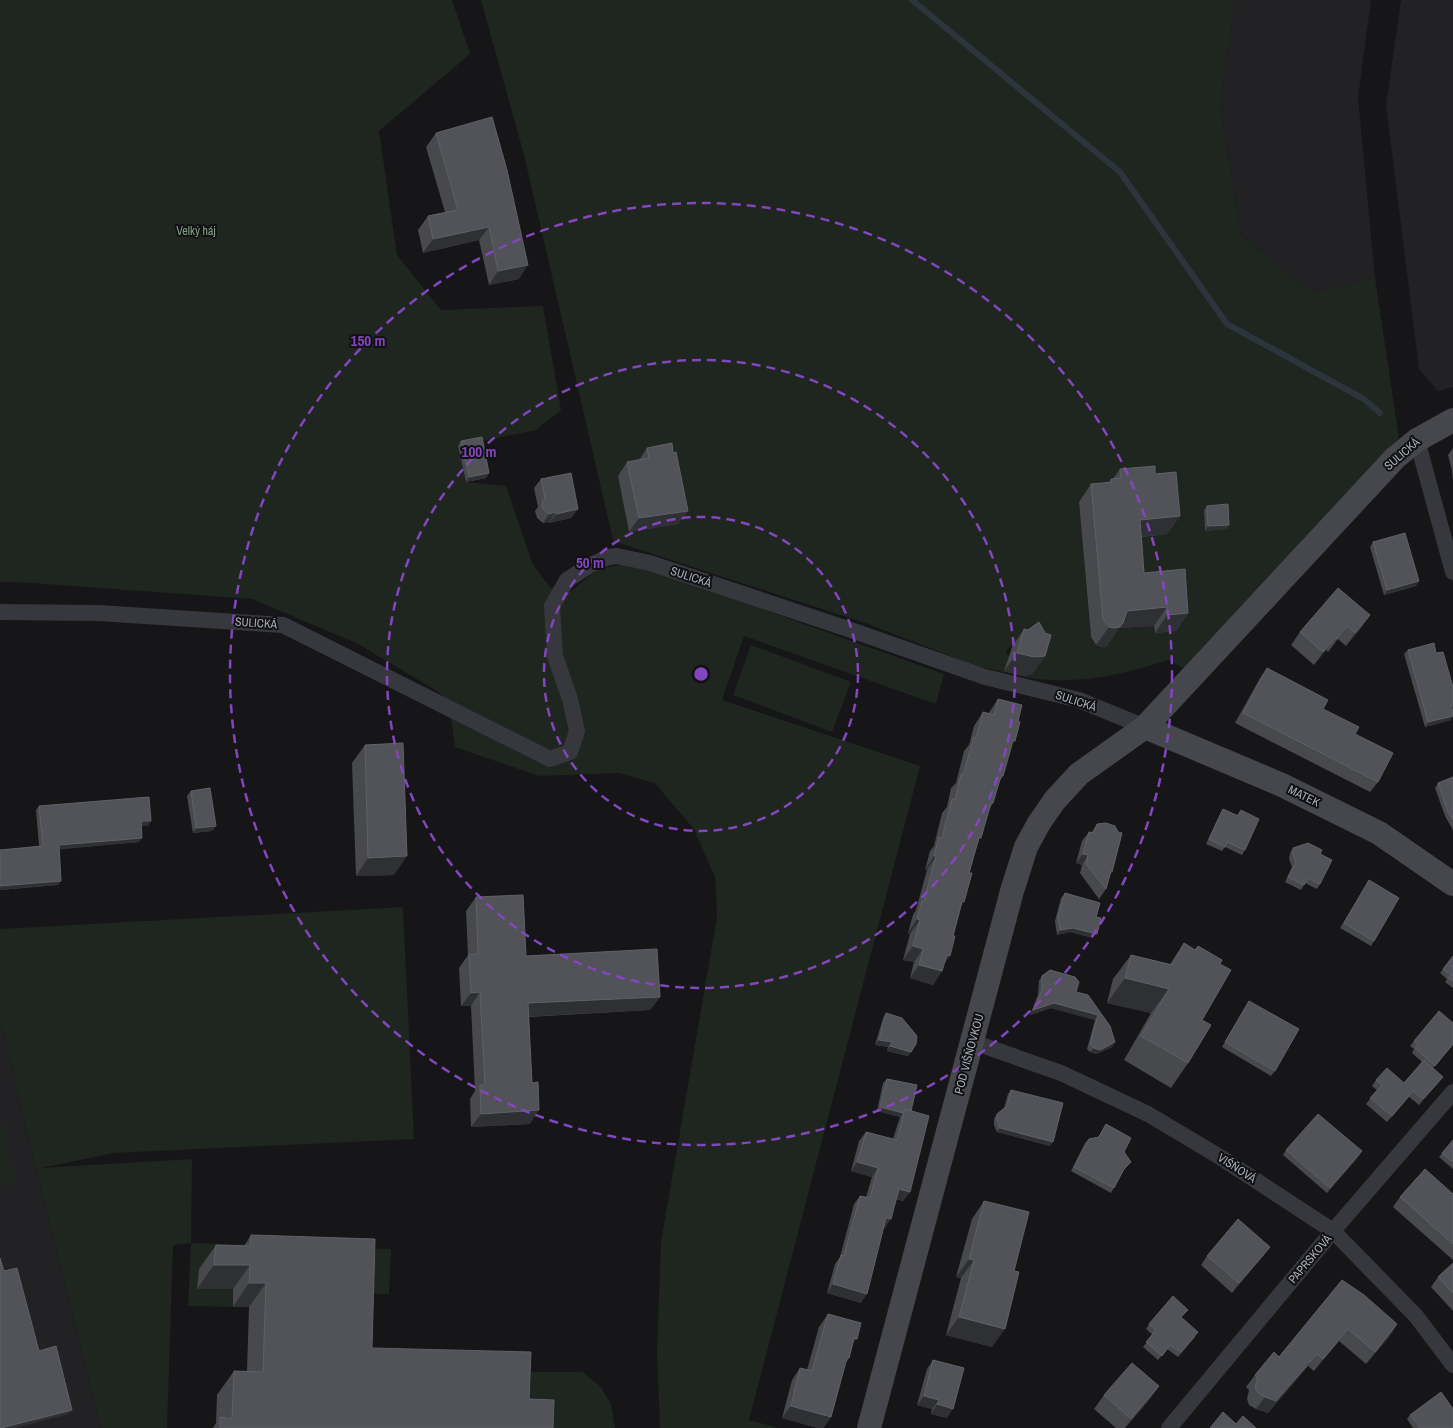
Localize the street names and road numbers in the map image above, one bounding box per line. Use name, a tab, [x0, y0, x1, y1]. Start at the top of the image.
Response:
street label: SULICKÁ	[1381, 434, 1423, 474]
street label: SULICKÁ	[669, 563, 714, 591]
street label: SULICKÁ	[234, 614, 278, 632]
street label: SULICKÁ	[1054, 687, 1099, 715]
street label: MATEK	[1286, 782, 1323, 811]
street label: POD VIŠŇOVKOU	[951, 1012, 987, 1096]
street label: VIŠŇOVÁ	[1215, 1150, 1260, 1187]
street label: PAPRSKOVÁ	[1285, 1231, 1335, 1287]

